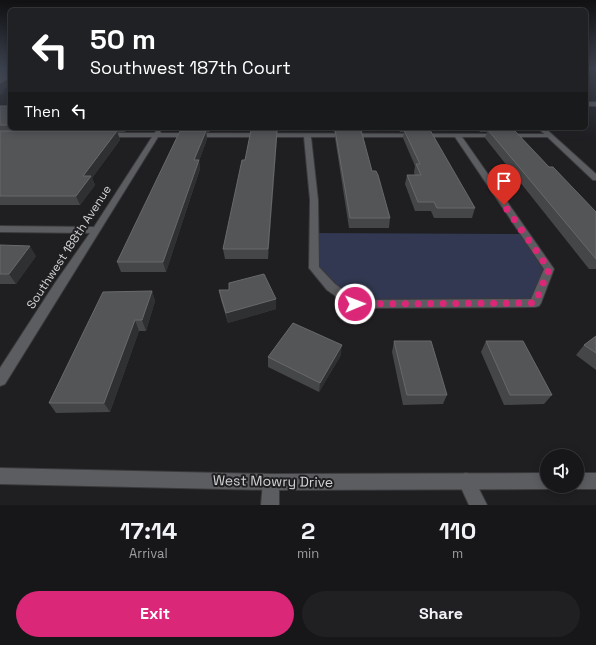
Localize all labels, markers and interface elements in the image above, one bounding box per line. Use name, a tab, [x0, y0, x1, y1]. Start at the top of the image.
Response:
text: 50 m	[90, 21, 156, 57]
icon: left	[24, 24, 76, 76]
text: Southwest 187th Court	[90, 56, 291, 79]
icon: left	[68, 100, 90, 122]
text: Then	[24, 102, 60, 121]
pin	[487, 164, 521, 205]
icon: arrive	[493, 170, 515, 192]
street label: Southwest 188th Avenue	[23, 182, 115, 312]
position arrow	[334, 283, 376, 325]
map controls	[540, 449, 584, 493]
button: sound	[540, 449, 584, 493]
street label: West Mowry Drive	[213, 471, 333, 491]
text: 17:14	[120, 515, 177, 546]
text: 2	[301, 515, 315, 546]
text: 110	[439, 515, 476, 546]
text: Arrival	[129, 545, 168, 562]
text: min	[297, 545, 319, 562]
text: m	[452, 545, 463, 562]
button: Exit	[16, 591, 294, 637]
button: Share	[302, 591, 580, 637]

